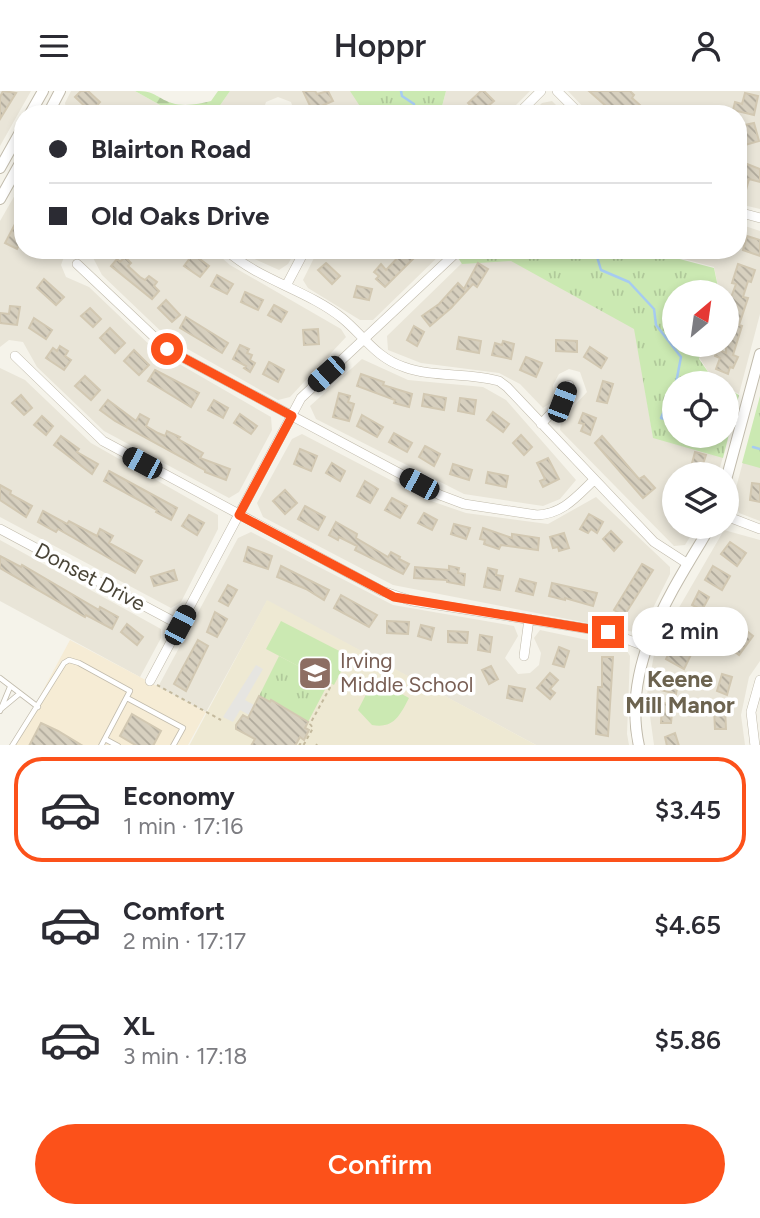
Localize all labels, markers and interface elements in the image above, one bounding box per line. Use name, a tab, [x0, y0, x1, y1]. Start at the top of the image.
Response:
icon: menu	[35, 27, 73, 65]
text: Hoppr	[334, 27, 426, 65]
icon: person	[687, 27, 725, 65]
text: Blairton Road	[91, 133, 251, 165]
text: Old Oaks Drive	[91, 200, 269, 232]
north arrow	[662, 280, 738, 357]
map controls	[662, 280, 739, 539]
route start	[151, 333, 183, 365]
car	[304, 352, 349, 396]
button: locate	[662, 371, 739, 448]
car	[545, 379, 580, 425]
car	[119, 444, 166, 482]
button: layers	[662, 462, 739, 539]
car	[396, 465, 443, 503]
street label: Donset Drive	[31, 537, 150, 616]
car	[161, 602, 200, 648]
callout: 2 min	[632, 607, 748, 657]
route end	[592, 616, 624, 648]
text: 2 min	[661, 617, 719, 645]
place label: Irving Middle School	[340, 648, 473, 697]
school or university icon: Irving Middle School	[296, 654, 334, 692]
district label: Keene Mill Manor	[625, 665, 735, 719]
icon: car	[39, 778, 102, 841]
text: Economy	[123, 780, 235, 812]
text: $3.45	[655, 794, 721, 826]
text: 1 min · 17:16	[123, 812, 243, 840]
icon: car	[39, 893, 102, 956]
text: Comfort	[123, 895, 225, 927]
text: $4.65	[654, 909, 721, 941]
text: 2 min · 17:17	[123, 927, 246, 955]
icon: car	[39, 1008, 102, 1071]
text: XL	[123, 1010, 155, 1042]
text: $5.86	[655, 1024, 721, 1056]
text: 3 min · 17:18	[123, 1042, 247, 1070]
button: Confirm	[35, 1124, 725, 1204]

